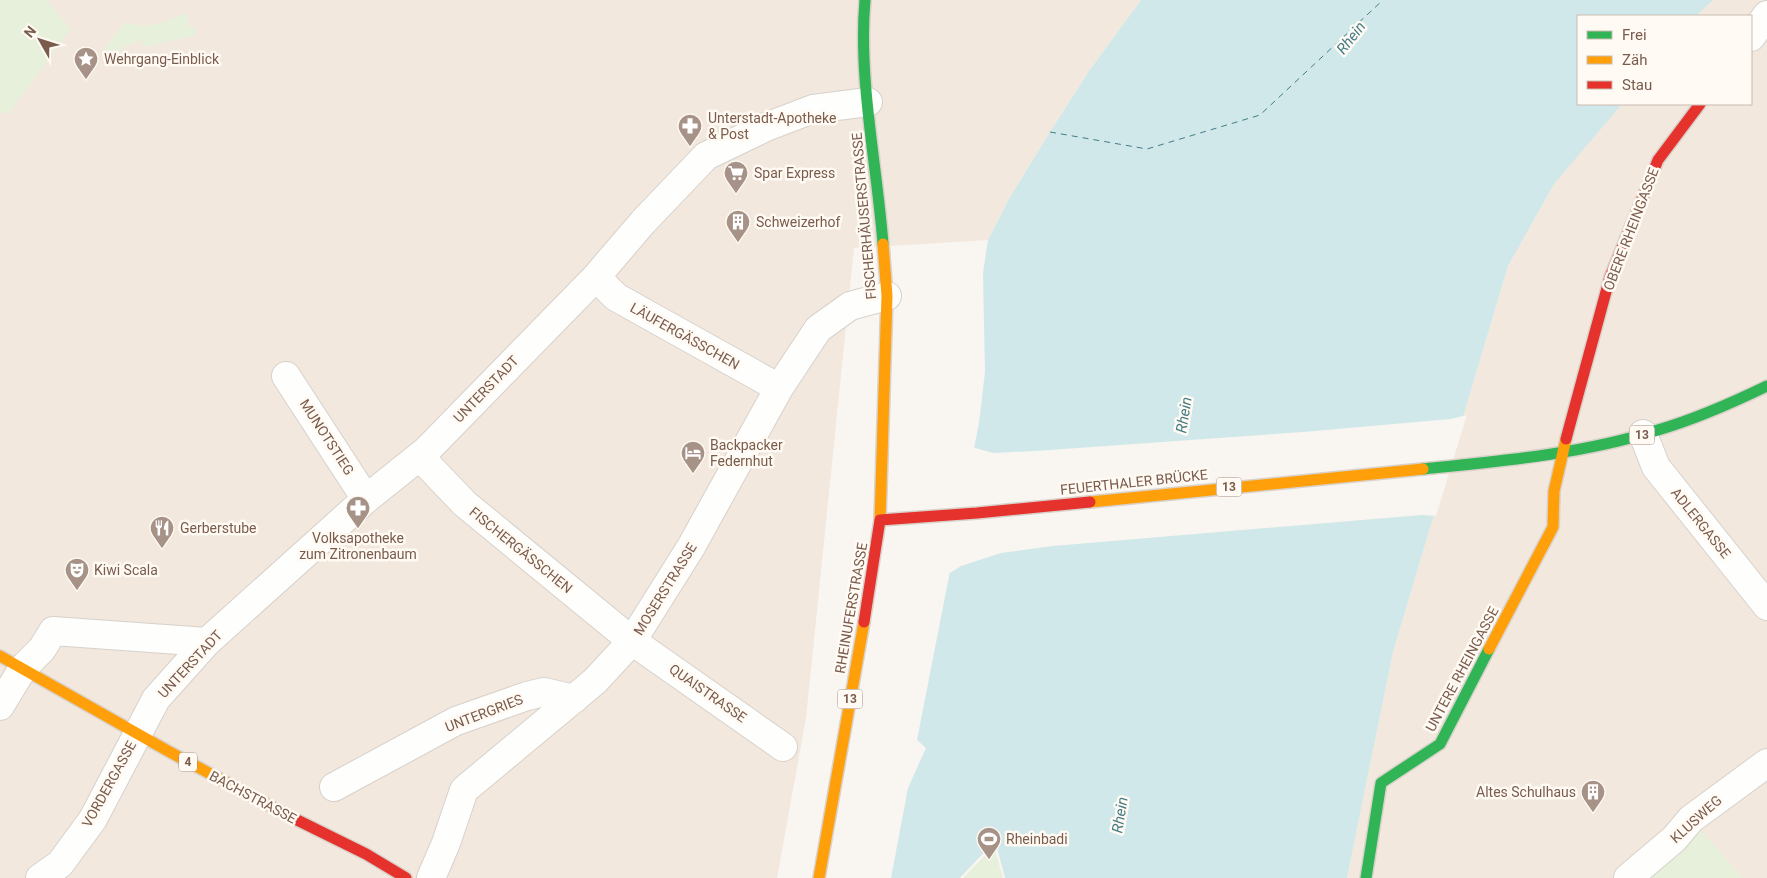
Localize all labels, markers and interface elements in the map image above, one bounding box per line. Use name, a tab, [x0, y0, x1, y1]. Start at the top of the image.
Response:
north arrow	[15, 15, 65, 65]
legend	[1577, 15, 1752, 105]
water label: Rhein	[1333, 18, 1369, 58]
text: N	[21, 23, 39, 41]
text: Frei	[1622, 26, 1647, 44]
place icon: Wehrgang-Einblick	[73, 46, 99, 80]
place label: Wehrgang-Einblick	[104, 51, 220, 67]
text: Zäh	[1622, 51, 1647, 69]
text: Stau	[1622, 76, 1652, 94]
place label: Unterstadt-Apotheke & Post	[708, 110, 836, 142]
pharmacy icon: Unterstadt-Apotheke & Post	[677, 113, 703, 147]
street label: FISCHERHÄUSERSTRASSE	[849, 132, 879, 300]
supermarket icon: Spar Express	[723, 160, 749, 194]
place label: Spar Express	[754, 165, 835, 181]
street label: OBERE RHEINGASSE	[1600, 165, 1662, 293]
building icon: Schweizerhof	[725, 209, 751, 243]
place label: Schweizerhof	[756, 214, 840, 230]
street label: LÄUFERGÄSSCHEN	[628, 299, 742, 373]
street label: UNTERSTADT	[450, 352, 522, 426]
street label: MUNOTSTIEG	[297, 396, 357, 478]
water label: Rhein	[1172, 396, 1196, 434]
road number: 13	[1630, 426, 1654, 444]
place label: Backpacker Federnhut	[710, 437, 783, 469]
hotel icon: Backpacker Federnhut	[680, 440, 706, 474]
street label: FEUERTHALER BRÜCKE	[1059, 466, 1209, 498]
road number: 13	[1216, 478, 1242, 497]
street label: ADLERGASSE	[1668, 485, 1734, 561]
pharmacy icon: Volksapotheke zum Zitronenbaum	[345, 495, 371, 529]
street label: FISCHERGÄSSCHEN	[466, 504, 576, 596]
restaurant icon: Gerberstube	[149, 515, 175, 549]
place label: Gerberstube	[180, 520, 257, 536]
place label: Volksapotheke zum Zitronenbaum	[299, 530, 417, 562]
street label: MOSERSTRASSE	[630, 540, 700, 638]
street label: RHEINUFERSTRASSE	[832, 541, 870, 675]
theatre icon: Kiwi Scala	[64, 557, 90, 591]
place label: Kiwi Scala	[94, 562, 158, 578]
street label: UNTERE RHEINGASSE	[1422, 604, 1502, 734]
street label: UNTERSTADT	[155, 626, 226, 701]
street label: QUAISTRASSE	[666, 660, 750, 726]
road number: 13	[838, 690, 862, 709]
street label: UNTERGRIES	[443, 691, 525, 735]
street label: VORDERGASSE	[79, 738, 139, 830]
road number: 4	[179, 752, 197, 772]
street label: BACHSTRASSE	[207, 767, 299, 827]
building icon: Altes Schulhaus	[1580, 779, 1606, 813]
place label: Altes Schulhaus	[1476, 784, 1576, 800]
street label: KLUSWEG	[1667, 792, 1725, 846]
water label: Rhein	[1108, 796, 1132, 834]
sports icon: Rheinbadi	[976, 826, 1002, 860]
place label: Rheinbadi	[1006, 831, 1068, 847]

